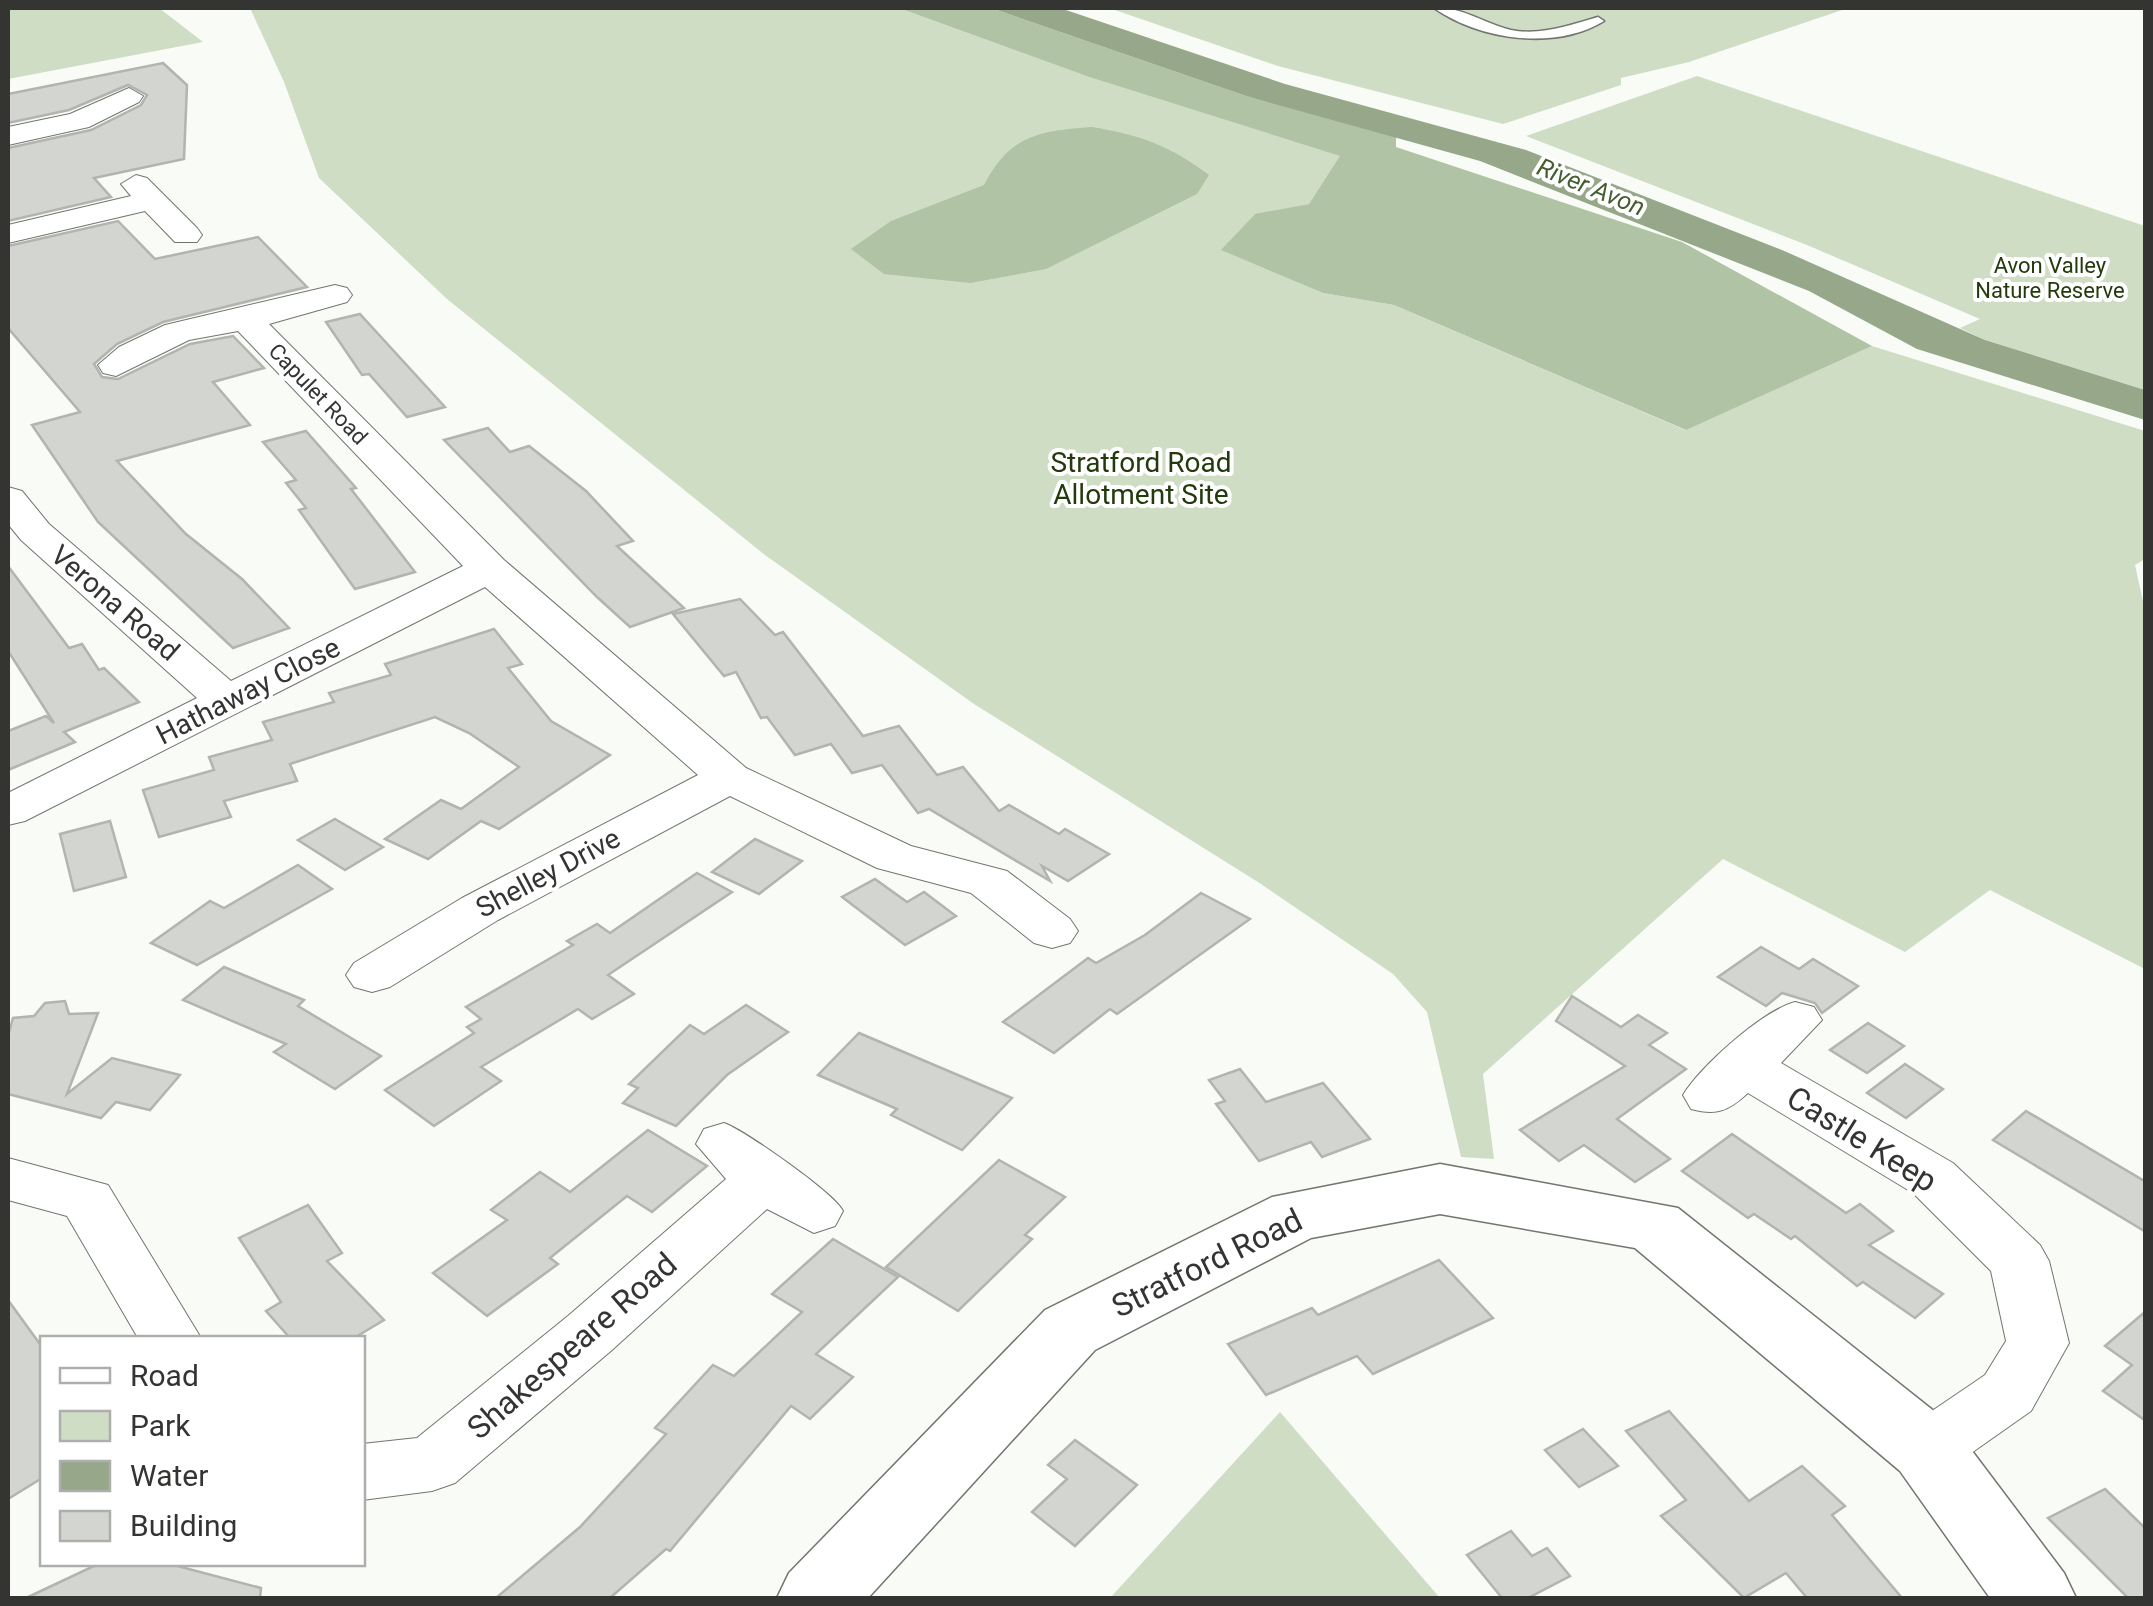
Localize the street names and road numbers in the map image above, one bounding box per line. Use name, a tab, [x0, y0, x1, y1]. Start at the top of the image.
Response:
street label: Capulet Road	[264, 338, 372, 450]
street label: Verona Road	[44, 538, 186, 668]
street label: Hathaway Close	[151, 631, 345, 751]
street label: Shelley Drive	[470, 821, 626, 925]
street label: Castle Keep	[1780, 1078, 1944, 1200]
street label: Stratford Road	[1106, 1201, 1308, 1325]
street label: Shakespeare Road	[460, 1245, 684, 1447]

